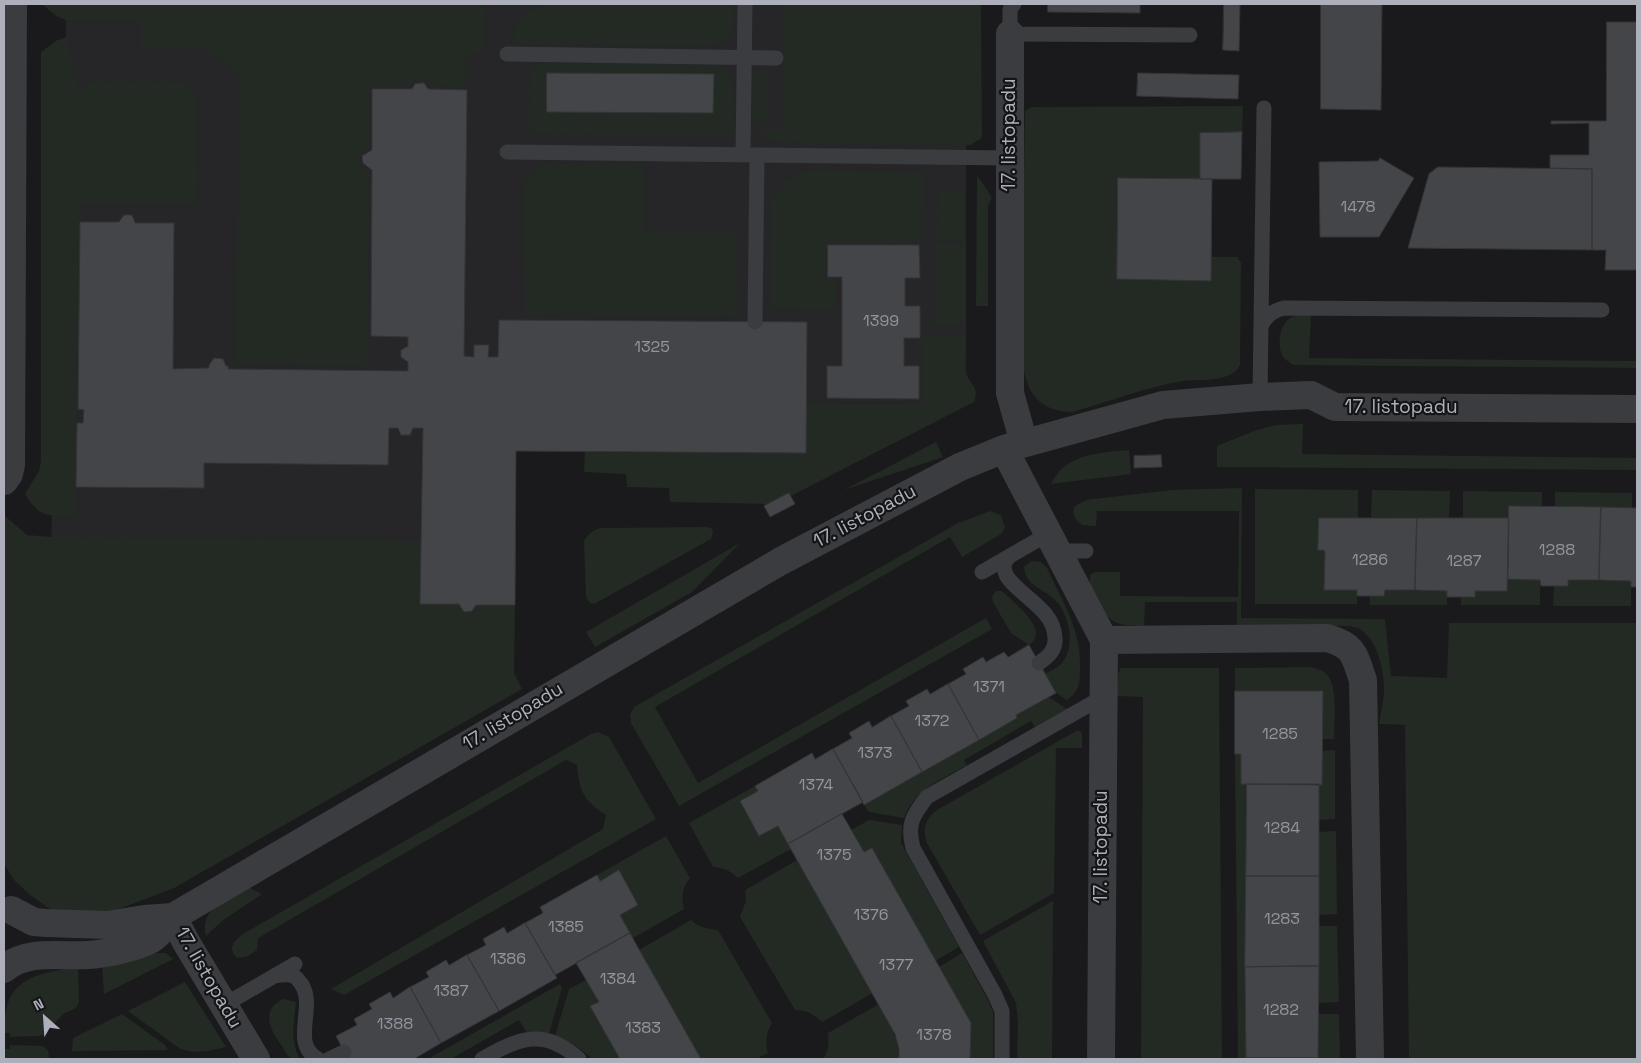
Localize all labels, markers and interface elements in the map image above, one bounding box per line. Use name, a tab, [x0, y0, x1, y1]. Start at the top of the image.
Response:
street label: 17. listopadu	[999, 78, 1021, 192]
house number: 1478	[1340, 198, 1376, 218]
house number: 1399	[863, 312, 899, 332]
house number: 1325	[634, 338, 670, 358]
street label: 17. listopadu	[1344, 397, 1458, 419]
street label: 17. listopadu	[810, 480, 920, 554]
house number: 1288	[1539, 541, 1575, 561]
house number: 1286	[1352, 551, 1388, 571]
house number: 1287	[1446, 552, 1482, 572]
street label: 17. listopadu	[459, 678, 567, 756]
house number: 1371	[973, 678, 1005, 698]
house number: 1372	[915, 712, 949, 732]
house number: 1285	[1262, 725, 1298, 745]
house number: 1373	[857, 744, 893, 764]
house number: 1374	[799, 776, 833, 796]
street label: 17. listopadu	[1091, 790, 1113, 904]
house number: 1284	[1264, 819, 1300, 839]
house number: 1375	[817, 846, 851, 866]
house number: 1376	[853, 906, 889, 926]
house number: 1283	[1264, 910, 1300, 930]
house number: 1385	[548, 918, 584, 938]
street label: 17. listopadu	[170, 923, 246, 1033]
house number: 1386	[490, 950, 526, 970]
house number: 1377	[879, 956, 913, 976]
house number: 1384	[600, 970, 636, 990]
house number: 1387	[433, 982, 469, 1002]
north arrow	[20, 993, 70, 1043]
text: N	[30, 994, 47, 1015]
house number: 1282	[1263, 1001, 1299, 1021]
house number: 1388	[377, 1015, 413, 1035]
house number: 1383	[625, 1019, 661, 1039]
house number: 1378	[916, 1026, 952, 1046]

